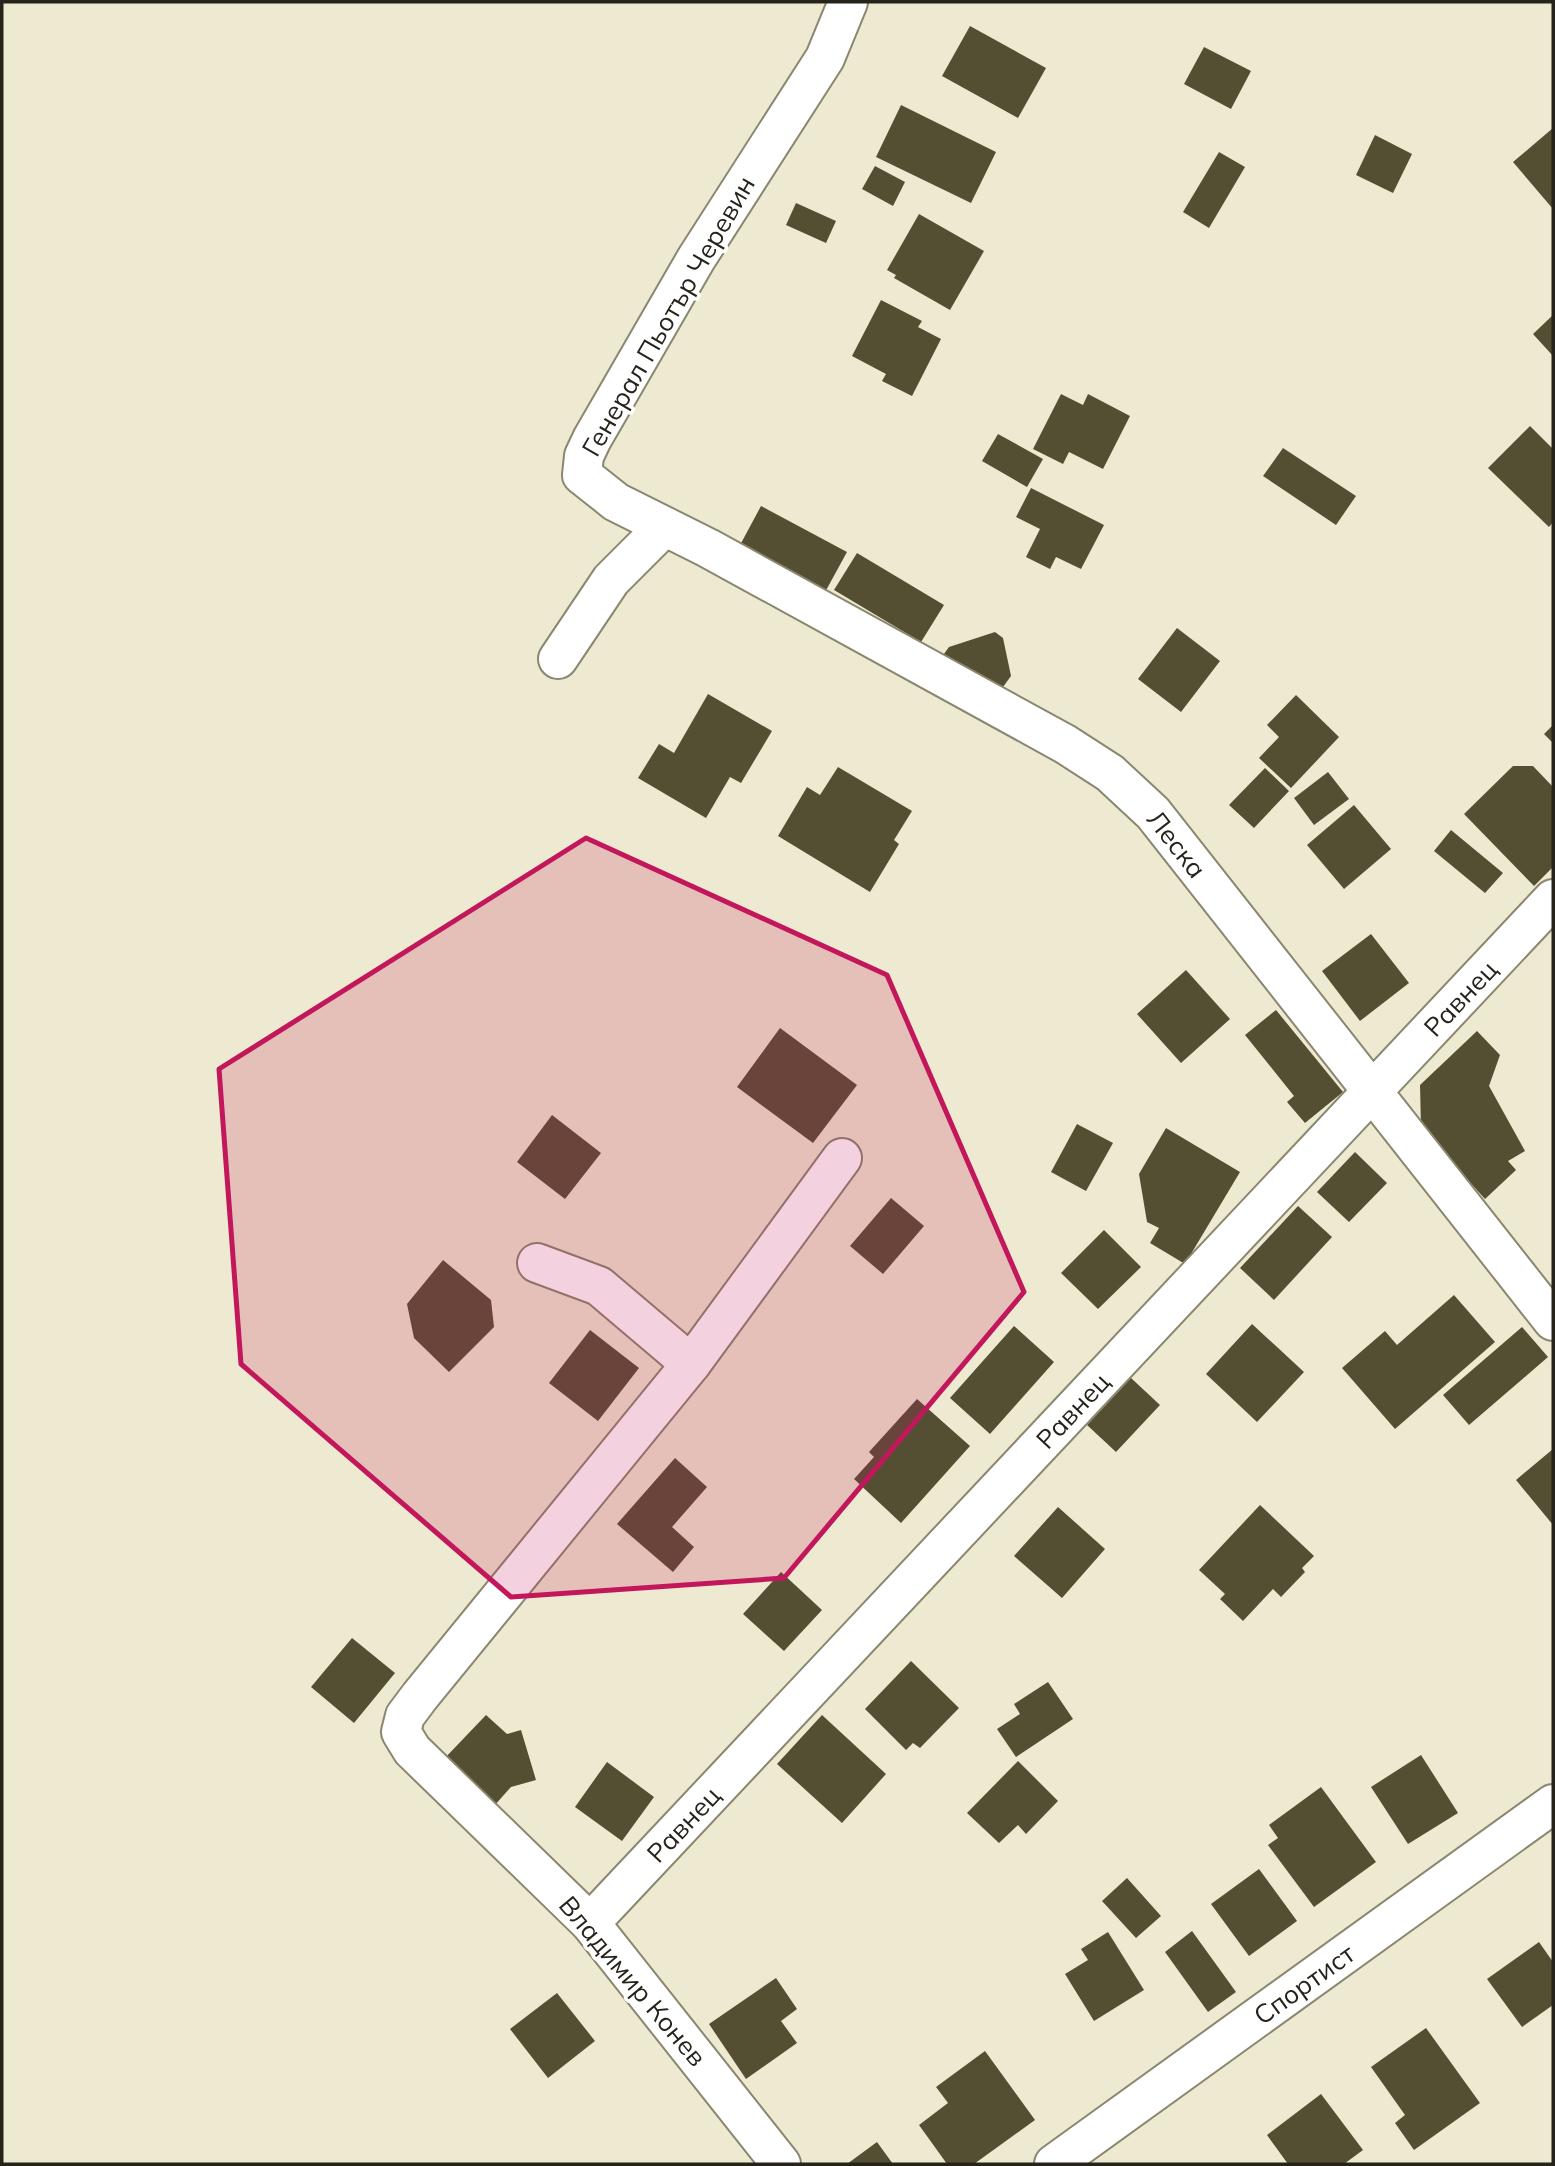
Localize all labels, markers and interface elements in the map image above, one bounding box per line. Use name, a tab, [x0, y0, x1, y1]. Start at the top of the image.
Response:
street label: Генерал Пьотър Черевин	[574, 170, 762, 462]
street label: Леска	[1140, 803, 1214, 884]
street label: Равнец	[1416, 953, 1504, 1043]
street label: Равнец	[1028, 1365, 1116, 1455]
street label: Равнец	[639, 1779, 727, 1869]
street label: Владимир Конев	[552, 1889, 714, 2073]
street label: Спортист	[1247, 1936, 1361, 2031]

